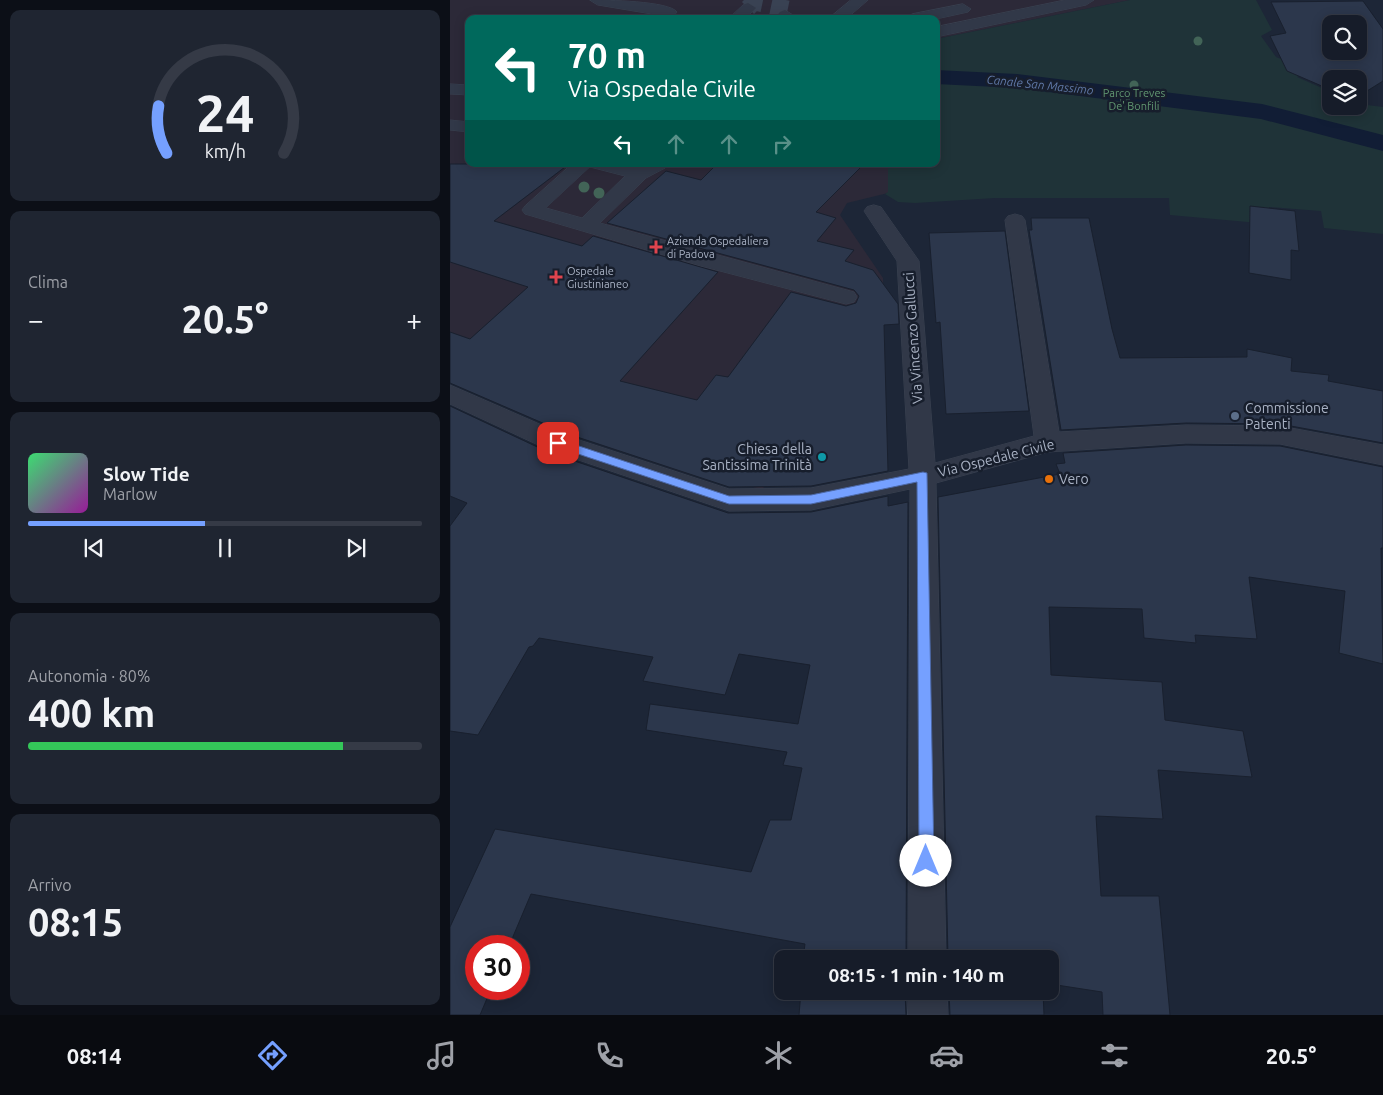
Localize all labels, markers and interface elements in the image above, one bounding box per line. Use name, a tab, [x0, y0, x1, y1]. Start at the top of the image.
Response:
map controls	[1322, 15, 1367, 115]
button: search	[1322, 15, 1367, 60]
icon: left	[485, 35, 550, 100]
text: 70 m	[568, 35, 646, 75]
button: layers	[1322, 70, 1367, 115]
water label: Canale San Massimo	[986, 72, 1095, 97]
text: Via Ospedale Civile	[568, 76, 756, 101]
text: 24	[196, 84, 254, 142]
park label: Parco Treves De' Bonfili	[1103, 87, 1165, 112]
icon: left	[609, 130, 637, 158]
icon: ahead	[662, 130, 690, 158]
icon: ahead	[715, 130, 743, 158]
icon: right	[768, 130, 796, 158]
text: km/h	[204, 141, 246, 161]
place label: Azienda Ospedaliera di Padova	[667, 235, 768, 260]
marker: Azienda Ospedaliera di Padova	[649, 240, 663, 254]
place label: Ospedale Giustinianeo	[567, 265, 628, 290]
marker: Ospedale Giustinianeo	[549, 270, 563, 284]
street label: Via Vincenzo Gallucci	[900, 272, 926, 404]
text: Clima	[28, 273, 68, 291]
text: 20.5°	[181, 298, 269, 340]
text: −	[28, 304, 44, 335]
text: +	[406, 304, 422, 335]
place label: Commissione Patenti	[1245, 400, 1329, 432]
marker: Commissione Patenti	[1229, 410, 1241, 422]
pin	[537, 422, 579, 464]
icon: arrive	[544, 429, 572, 457]
street label: Via Ospedale Civile	[936, 436, 1056, 480]
place label: Chiesa della Santissima Trinità	[702, 441, 812, 473]
marker: Chiesa della Santissima Trinità	[816, 451, 828, 463]
text: Slow Tide	[103, 463, 190, 485]
place label: Vero	[1059, 471, 1089, 487]
marker: Vero	[1043, 473, 1055, 485]
text: Marlow	[103, 485, 157, 503]
icon: previous	[80, 534, 108, 562]
icon: pause	[211, 534, 239, 562]
icon: next	[342, 534, 370, 562]
text: Autonomia · 80%	[28, 667, 150, 685]
text: 400 km	[28, 692, 155, 734]
position arrow	[899, 834, 951, 886]
text: Arrivo	[28, 876, 72, 894]
text: 08:15	[28, 901, 123, 943]
speed limit sign: 30	[465, 935, 530, 1000]
text: 08:15 · 1 min · 140 m	[829, 964, 1004, 986]
icon: directions	[255, 1038, 290, 1073]
icon: music	[424, 1038, 459, 1073]
icon: phone	[592, 1038, 627, 1073]
icon: climate	[761, 1038, 796, 1073]
icon: car	[929, 1038, 964, 1073]
icon: filters	[1097, 1038, 1132, 1073]
text: 08:14	[67, 1043, 122, 1068]
text: 20.5°	[1266, 1043, 1316, 1068]

